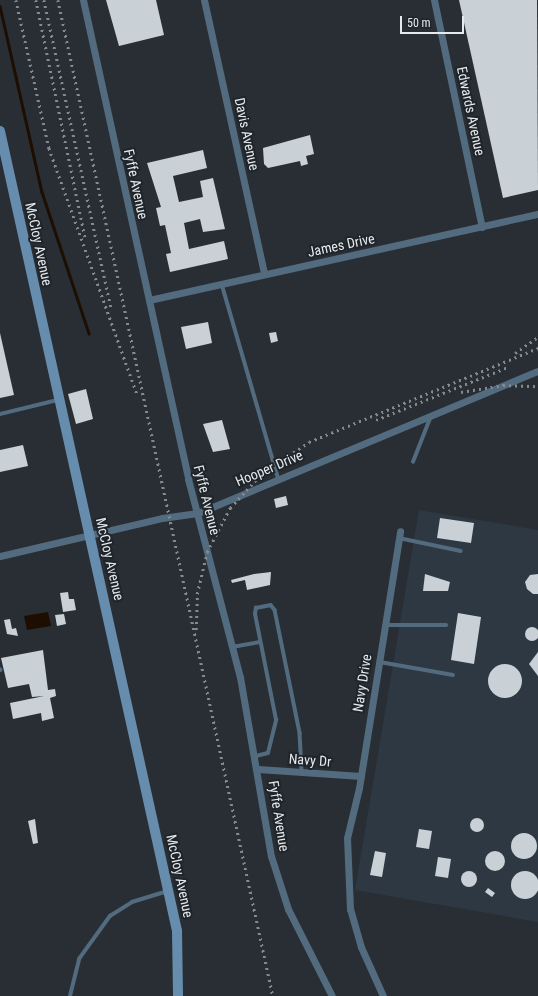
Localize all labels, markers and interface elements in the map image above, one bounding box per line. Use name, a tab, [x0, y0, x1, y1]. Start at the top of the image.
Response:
scale bar	[402, 8, 466, 34]
text: 50 m	[407, 16, 431, 30]
street label: Edwards Avenue	[453, 65, 489, 157]
street label: Davis Avenue	[231, 96, 263, 172]
street label: Fyffe Avenue	[120, 147, 152, 221]
street label: McCloy Avenue	[22, 201, 56, 287]
street label: James Drive	[306, 230, 376, 260]
street label: Hooper Drive	[233, 446, 305, 490]
street label: Fyffe Avenue	[190, 463, 224, 537]
street label: McCloy Avenue	[92, 516, 128, 602]
street label: Navy Drive	[349, 653, 375, 713]
street label: Navy Dr	[288, 750, 332, 770]
street label: Fyffe Avenue	[265, 779, 293, 853]
street label: McCloy Avenue	[163, 833, 197, 919]

